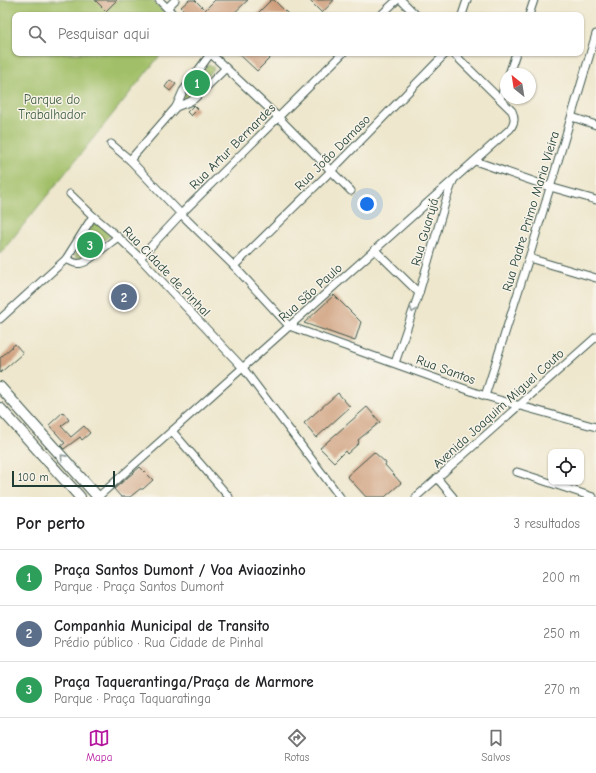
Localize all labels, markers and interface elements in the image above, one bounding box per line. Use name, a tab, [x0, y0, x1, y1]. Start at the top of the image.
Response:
search box	[12, 12, 584, 56]
icon: search	[26, 23, 48, 45]
text: Pesquisar aqui	[58, 25, 150, 43]
pin: 1	[184, 68, 210, 98]
north arrow	[500, 68, 536, 104]
park label: Parque do Trabalhador	[18, 92, 87, 122]
street label: Rua Artur Bernardes	[186, 100, 278, 192]
street label: Rua João Damaso	[291, 111, 373, 193]
street label: Rua Padre Primo Maria Vieira	[499, 129, 562, 293]
your location	[357, 194, 377, 214]
street label: Rua Guarujá	[408, 197, 441, 268]
street label: Rua Cidade de Pinhal	[120, 223, 214, 320]
pin: 3	[77, 230, 103, 260]
street label: Rua São Paulo	[275, 260, 345, 325]
pin: 2	[111, 282, 137, 312]
one-way arrow	[409, 306, 418, 313]
street label: Avenida Joaquim Miguel Couto	[430, 345, 567, 471]
street label: Rua Santos	[414, 352, 478, 387]
map controls	[548, 449, 584, 485]
button: locate	[548, 449, 584, 485]
one-way arrow	[60, 455, 67, 462]
scale bar	[12, 469, 115, 488]
text: 100 m	[18, 471, 49, 484]
text: Por perto	[16, 514, 85, 533]
text: 3 resultados	[514, 516, 580, 531]
text: Praça Santos Dumont / Voa Aviaozinho	[54, 561, 306, 579]
text: 1	[26, 570, 32, 585]
text: 200 m	[542, 570, 580, 585]
text: Parque · Praça Santos Dumont	[54, 579, 224, 594]
text: Companhia Municipal de Transito	[54, 617, 270, 635]
text: 2	[26, 626, 32, 641]
text: 250 m	[543, 626, 580, 641]
text: Prédio público · Rua Cidade de Pinhal	[54, 635, 263, 650]
text: Praça Taquerantinga/Praça de Marmore	[54, 673, 314, 691]
text: 3	[26, 682, 32, 697]
text: 270 m	[544, 682, 580, 697]
text: Parque · Praça Taquaratinga	[54, 691, 211, 706]
tab: Mapa	[86, 727, 112, 764]
tab: Rotas	[284, 727, 309, 764]
tab: Salvos	[481, 727, 510, 764]

